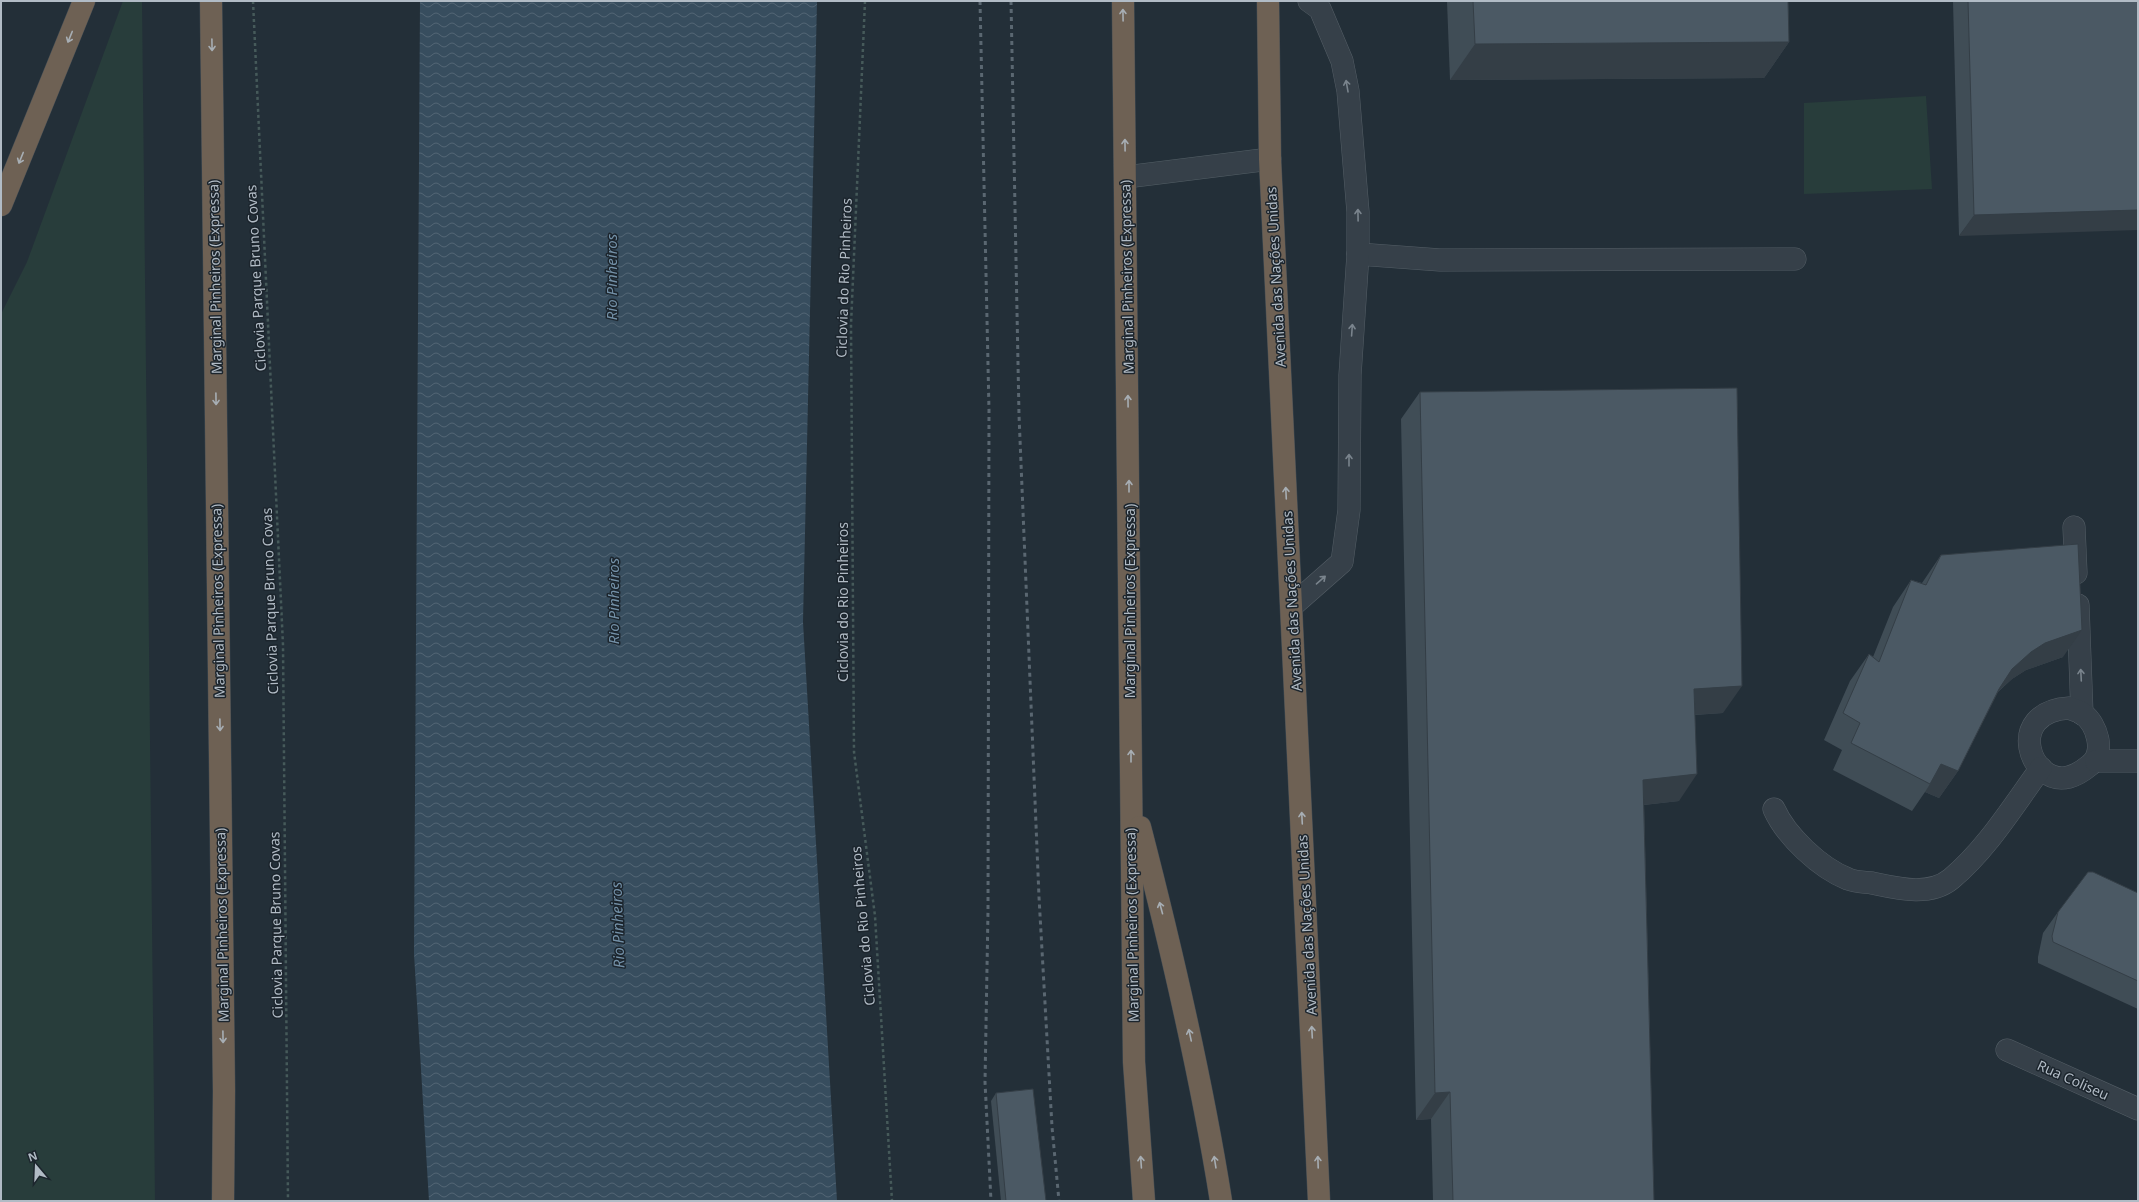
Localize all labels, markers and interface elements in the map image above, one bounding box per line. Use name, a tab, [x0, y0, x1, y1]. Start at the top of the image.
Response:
one-way arrow	[1119, 9, 1127, 22]
one-way arrow	[65, 31, 73, 43]
one-way arrow	[208, 38, 216, 51]
one-way arrow	[1342, 80, 1350, 93]
one-way arrow	[1122, 139, 1129, 152]
one-way arrow	[17, 151, 25, 163]
street label: Marginal Pinheiros (Expressa)	[203, 180, 226, 374]
street label: Marginal Pinheiros (Expressa)	[1115, 180, 1138, 374]
street label: Ciclovia Parque Bruno Covas	[241, 184, 270, 372]
street label: Avenida das Nações Unidas	[1261, 186, 1290, 368]
street label: Ciclovia do Rio Pinheiros	[831, 197, 856, 358]
one-way arrow	[1354, 209, 1361, 222]
water label: Rio Pinheiros	[601, 233, 621, 320]
one-way arrow	[1349, 324, 1356, 337]
one-way arrow	[212, 392, 220, 405]
one-way arrow	[1124, 395, 1132, 408]
one-way arrow	[1345, 454, 1353, 467]
one-way arrow	[1125, 480, 1133, 493]
one-way arrow	[1283, 487, 1290, 500]
street label: Marginal Pinheiros (Expressa)	[206, 504, 229, 698]
street label: Marginal Pinheiros (Expressa)	[1120, 504, 1139, 698]
street label: Ciclovia Parque Bruno Covas	[257, 507, 282, 695]
street label: Avenida das Nações Unidas	[1277, 510, 1306, 692]
street label: Ciclovia do Rio Pinheiros	[833, 522, 852, 682]
water label: Rio Pinheiros	[603, 557, 623, 644]
one-way arrow	[1316, 576, 1327, 585]
one-way arrow	[2077, 669, 2084, 682]
one-way arrow	[216, 718, 224, 731]
one-way arrow	[1127, 750, 1135, 763]
one-way arrow	[1298, 812, 1306, 825]
street label: Marginal Pinheiros (Expressa)	[210, 828, 233, 1022]
street label: Marginal Pinheiros (Expressa)	[1120, 828, 1143, 1022]
street label: Ciclovia Parque Bruno Covas	[264, 831, 287, 1019]
street label: Avenida das Nações Unidas	[1292, 834, 1321, 1016]
street label: Ciclovia do Rio Pinheiros	[846, 845, 879, 1007]
water label: Rio Pinheiros	[605, 881, 629, 969]
one-way arrow	[1157, 902, 1164, 915]
one-way arrow	[1309, 1026, 1316, 1039]
one-way arrow	[1185, 1029, 1193, 1042]
one-way arrow	[219, 1030, 227, 1043]
street label: Rua Coliseu	[2034, 1055, 2112, 1104]
north arrow	[16, 1146, 56, 1186]
text: N	[26, 1148, 39, 1165]
one-way arrow	[1138, 1156, 1145, 1169]
one-way arrow	[1211, 1156, 1219, 1169]
one-way arrow	[1314, 1156, 1321, 1169]

